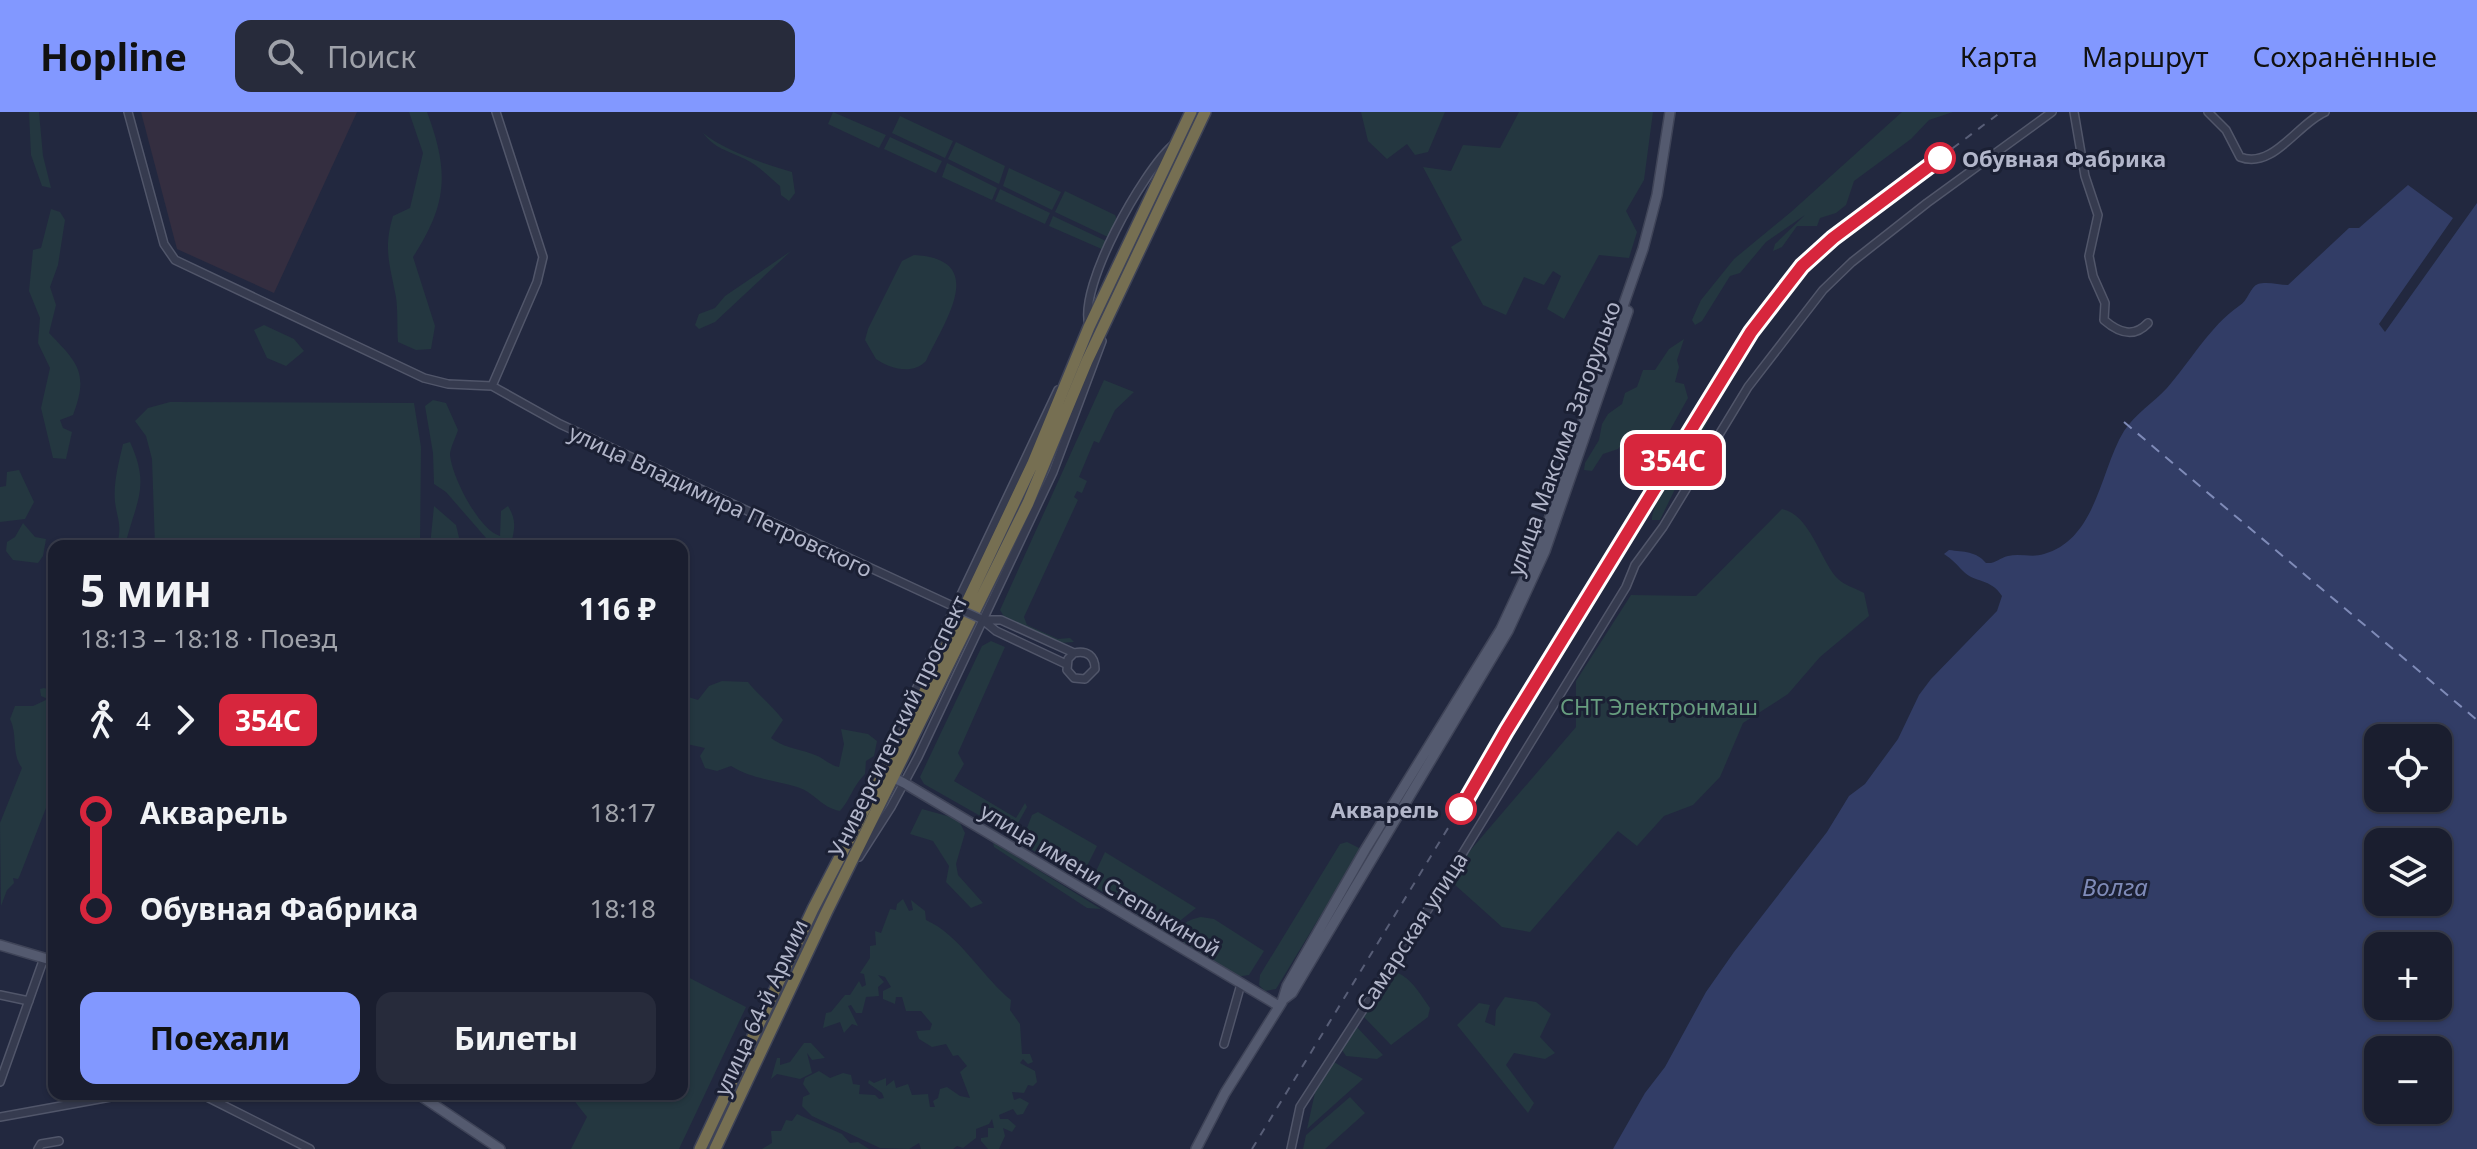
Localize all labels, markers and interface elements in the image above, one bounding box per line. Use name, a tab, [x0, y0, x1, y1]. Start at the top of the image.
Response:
search box	[235, 20, 795, 92]
text: Hopline	[40, 30, 187, 82]
icon: search	[263, 34, 307, 78]
text: Поиск	[327, 36, 416, 77]
text: Карта	[1960, 37, 2038, 75]
text: Маршрут	[2082, 37, 2208, 75]
text: Сохранённые	[2252, 37, 2437, 75]
marker: Обувная Фабрика	[1925, 143, 1955, 173]
place label: Обувная Фабрика	[1962, 143, 2166, 173]
street label: улица Максима Загорулько	[1499, 296, 1627, 580]
street label: улица Владимира Петровского	[565, 416, 877, 584]
line badge: 354С	[1617, 434, 1729, 486]
text: 354С	[1640, 441, 1706, 479]
text: 5 мин	[80, 560, 212, 620]
text: 116 ₽	[579, 588, 656, 629]
street label: Университетский проспект	[820, 590, 974, 862]
text: 18:13 – 18:18 · Поезд	[80, 620, 337, 656]
park label: СНТ Электронмаш	[1560, 691, 1758, 721]
icon: walk	[80, 698, 124, 742]
icon: forward	[163, 698, 207, 742]
text: 354С	[235, 701, 301, 739]
text: 4	[136, 702, 151, 738]
map controls	[2364, 724, 2452, 1124]
button: locate	[2364, 724, 2452, 812]
text: Акварель	[140, 792, 288, 833]
text: 18:17	[590, 794, 656, 830]
place label: Акварель	[1330, 794, 1439, 824]
marker: Акварель	[1446, 794, 1476, 824]
street label: улица имени Степыкиной	[975, 795, 1227, 963]
button: layers	[2364, 828, 2452, 916]
street label: Самарская улица	[1348, 846, 1474, 1016]
water label: Волга	[2082, 870, 2148, 903]
text: Обувная Фабрика	[140, 888, 418, 929]
text: 18:18	[590, 890, 656, 926]
street label: улица 64-й Армии	[706, 914, 814, 1100]
button: +	[2364, 932, 2452, 1020]
button: Поехали	[80, 992, 360, 1084]
button: Билеты	[376, 992, 656, 1084]
button: −	[2364, 1036, 2452, 1124]

